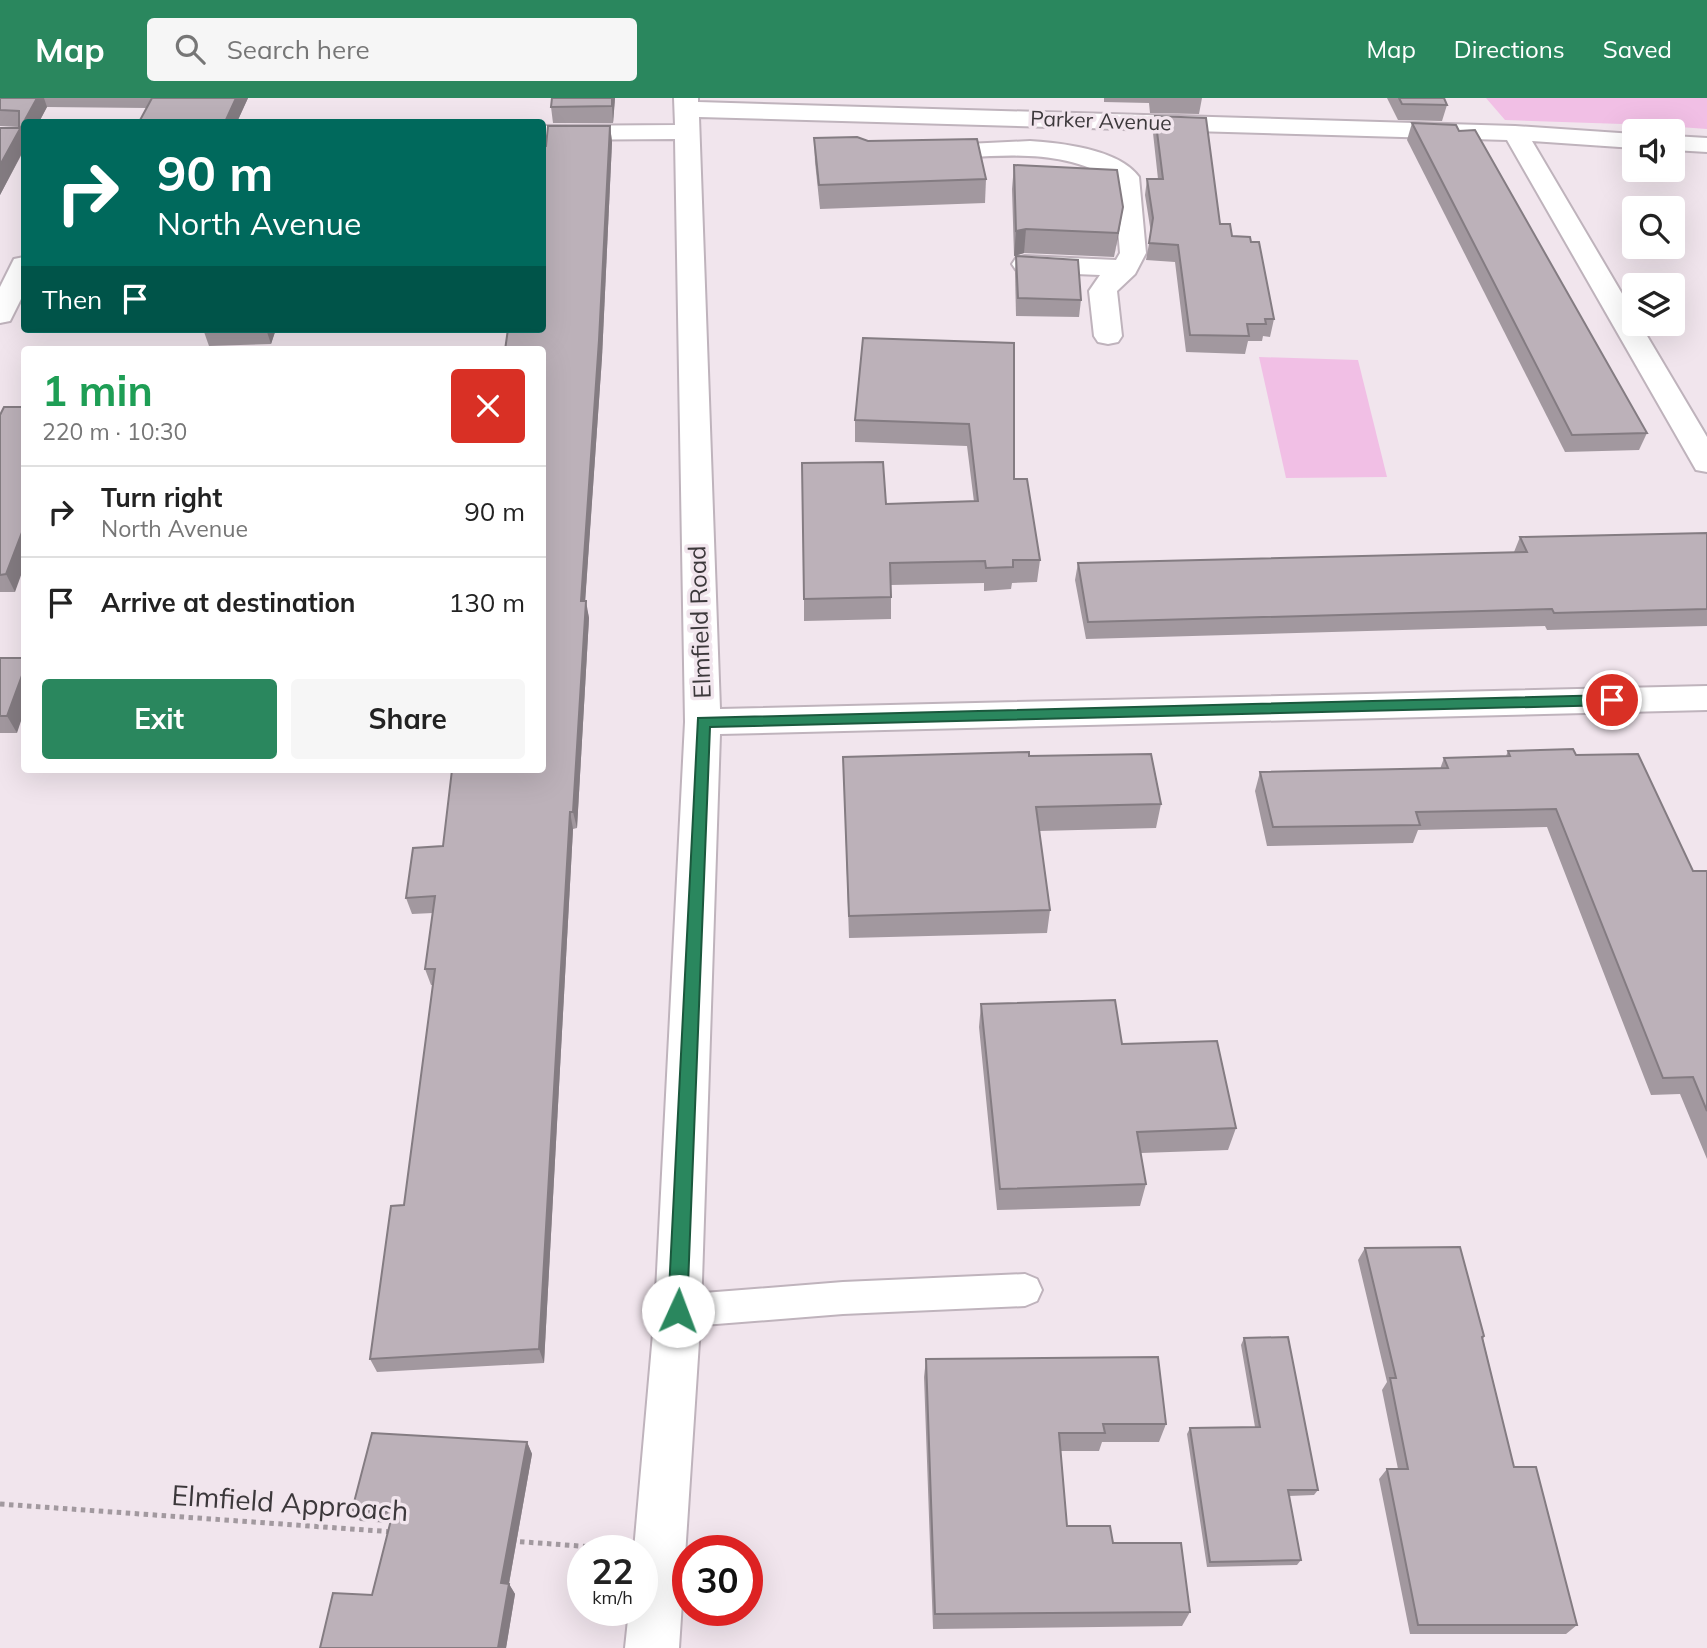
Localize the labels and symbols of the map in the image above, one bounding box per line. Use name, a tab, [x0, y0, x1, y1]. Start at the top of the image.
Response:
street label: Parker Avenue	[1030, 105, 1172, 135]
street label: Elmfield Road	[681, 545, 717, 699]
pin	[1582, 670, 1642, 730]
position arrow	[641, 1274, 715, 1348]
street label: Elmfield Approach	[171, 1477, 409, 1528]
speed limit sign: 30	[672, 1535, 763, 1626]

